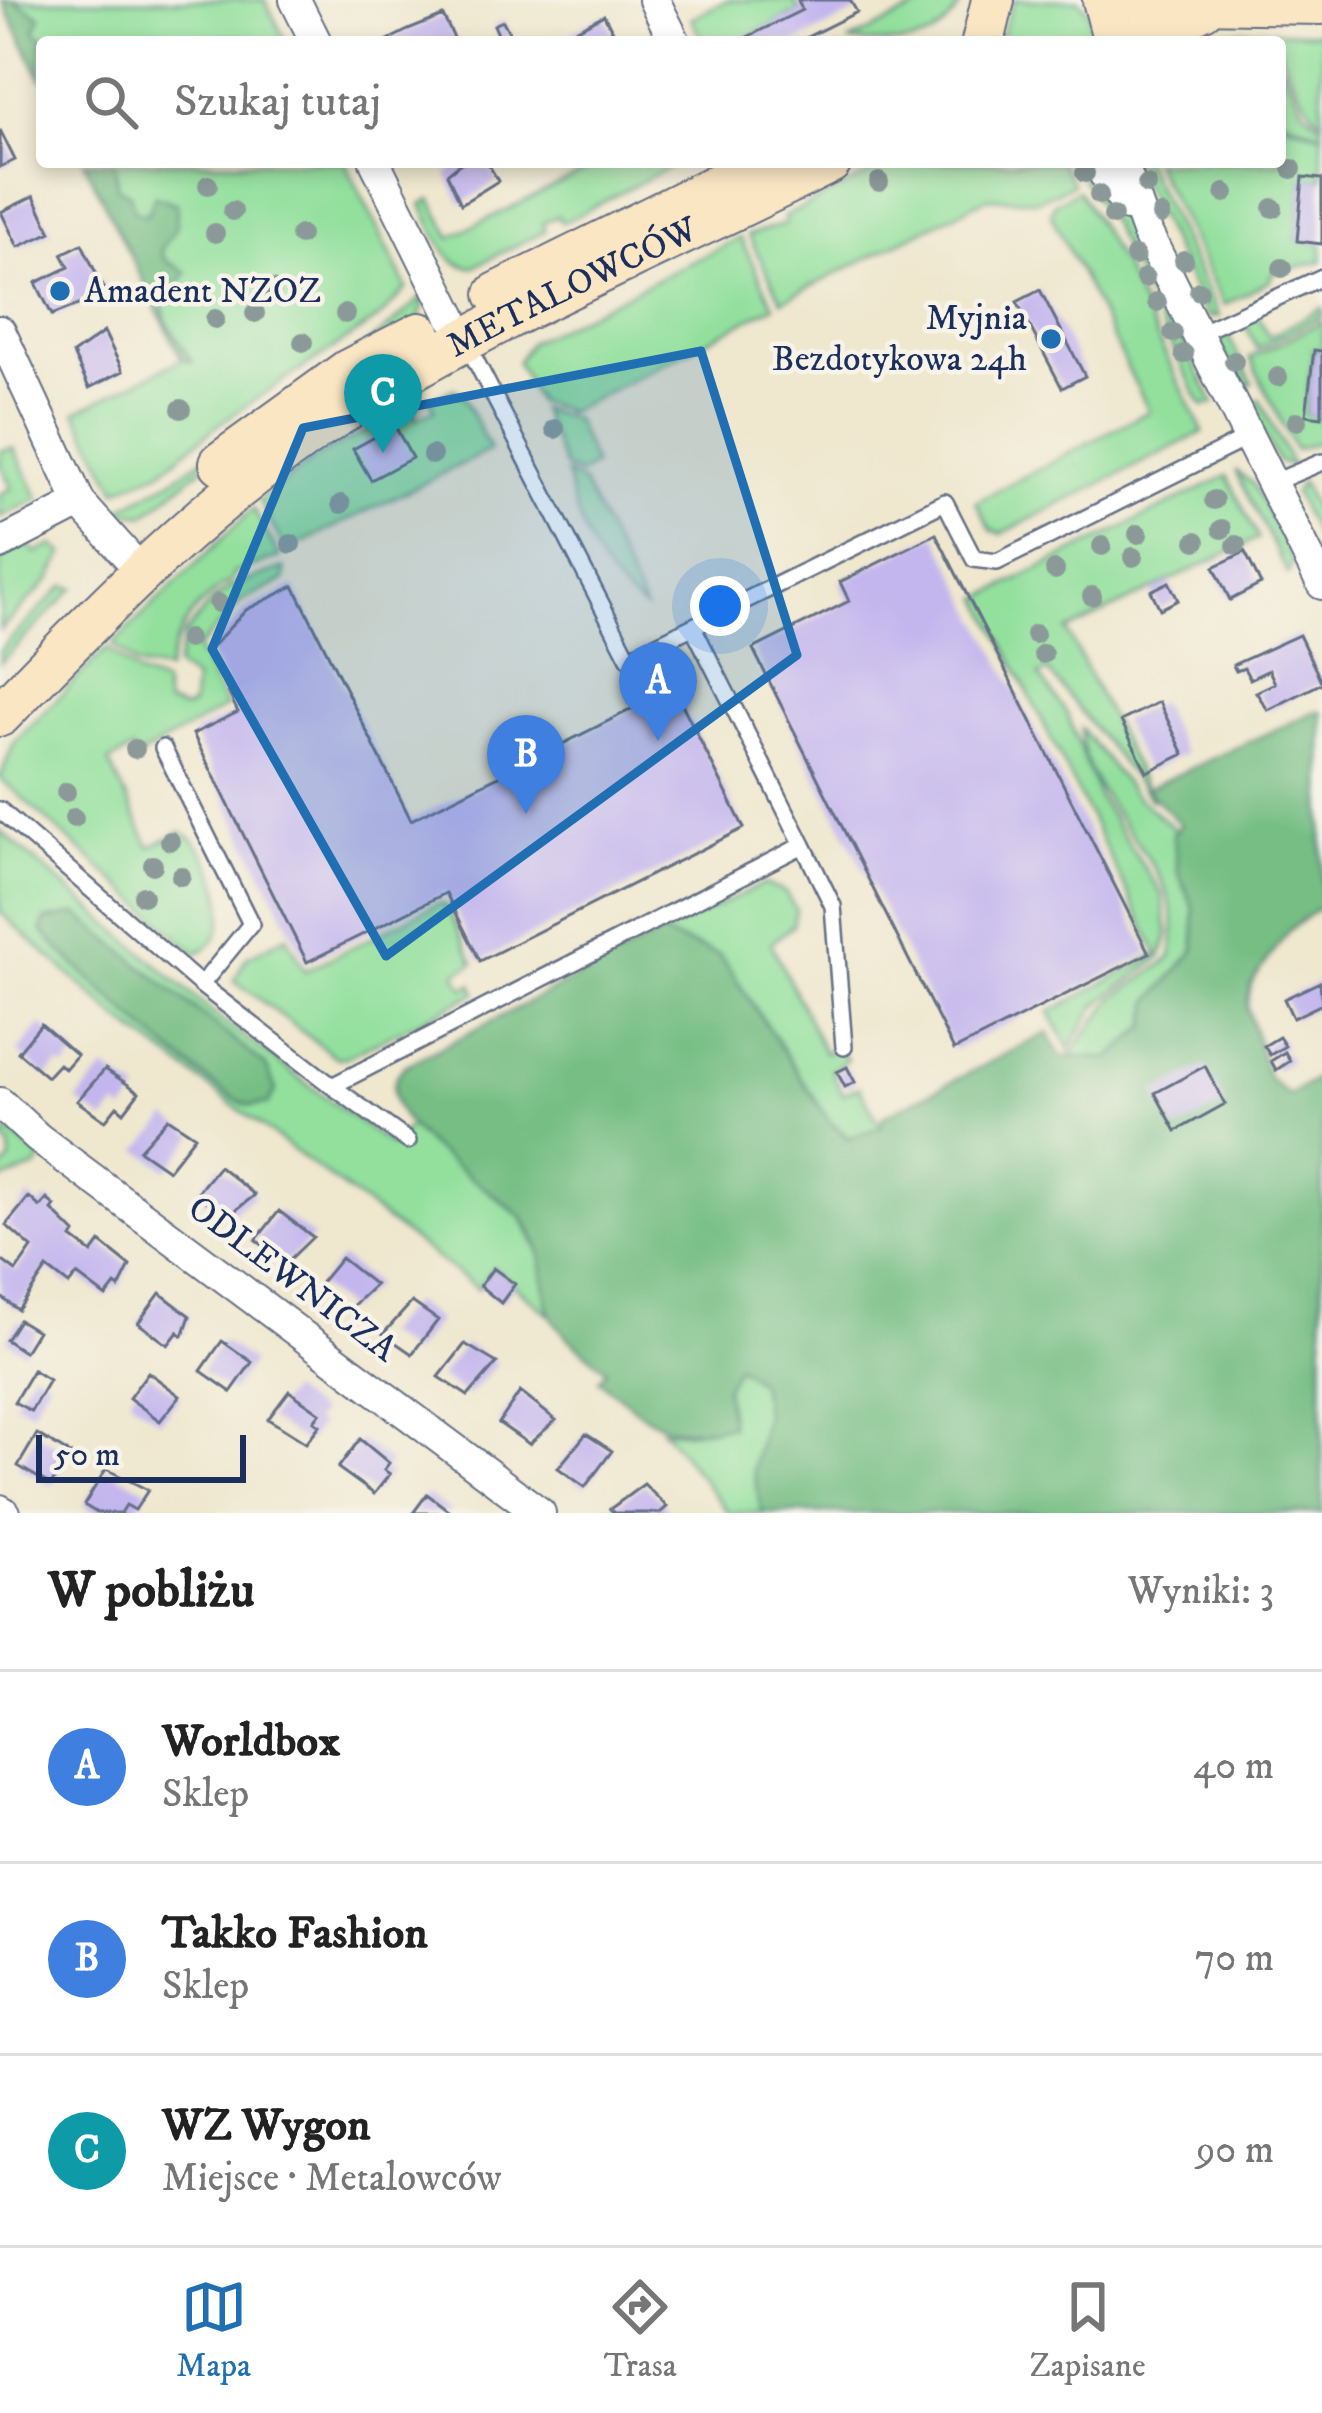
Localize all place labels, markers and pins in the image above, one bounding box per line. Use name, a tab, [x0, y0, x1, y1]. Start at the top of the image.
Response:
place label: Amadent NZOZ	[84, 269, 321, 314]
marker: Amadent NZOZ	[47, 278, 73, 304]
place label: Myjnia Bezdotykowa 24h	[772, 296, 1028, 382]
marker: Myjnia Bezdotykowa 24h	[1038, 326, 1064, 352]
pin: C	[344, 354, 422, 453]
pin: A	[619, 642, 697, 741]
pin: B	[487, 715, 565, 814]

